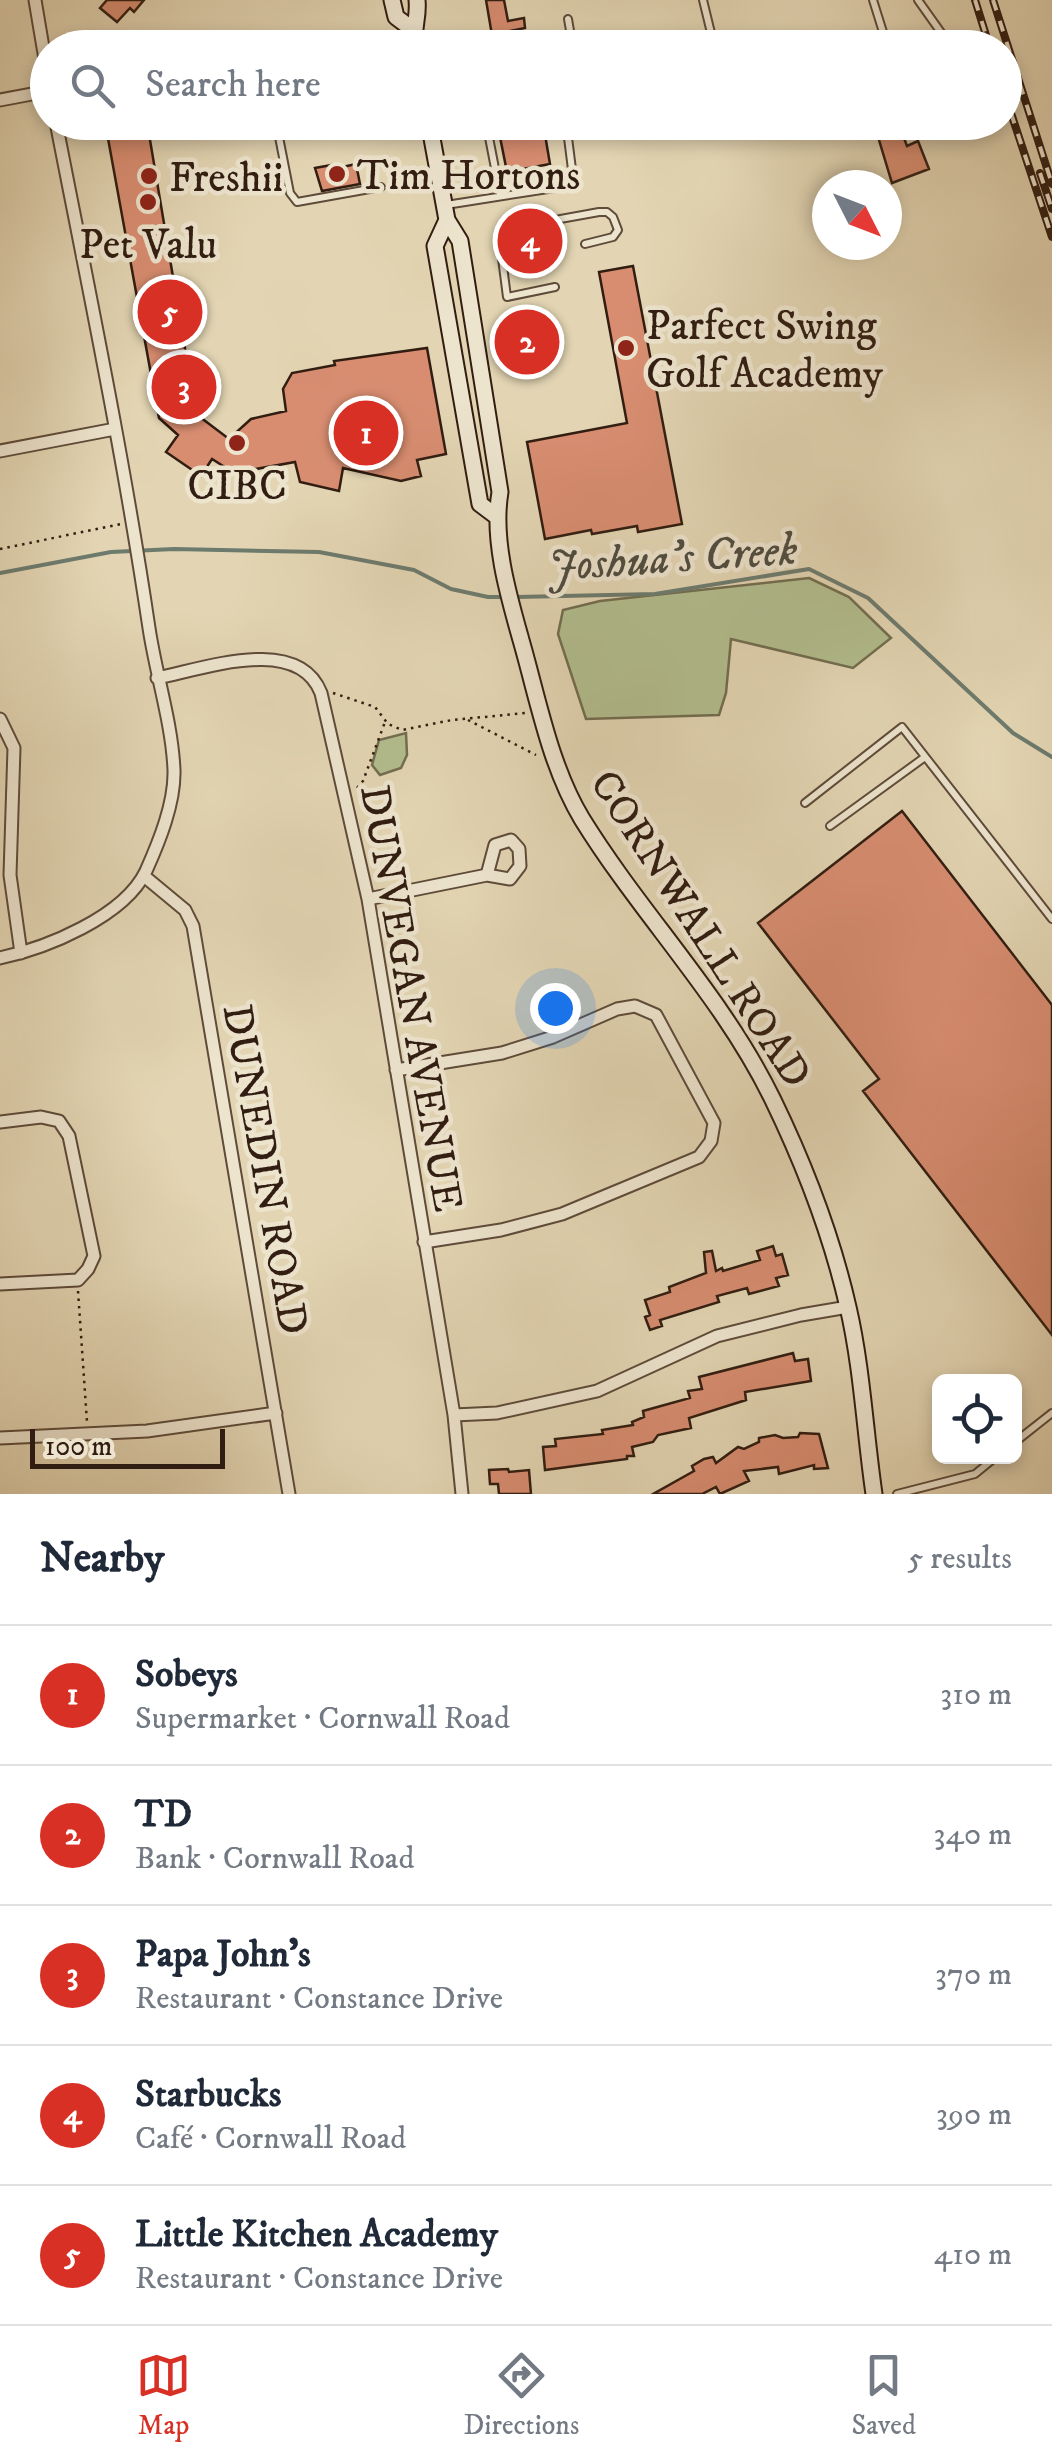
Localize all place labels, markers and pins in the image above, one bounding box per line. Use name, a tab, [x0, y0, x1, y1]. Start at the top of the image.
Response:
place label: Tim Hortons	[357, 151, 580, 203]
place label: Freshii	[169, 153, 283, 205]
marker: Tim Hortons	[326, 163, 348, 185]
marker: Freshii	[138, 165, 160, 187]
marker: Pet Valu	[137, 191, 159, 213]
pin: 4	[498, 204, 562, 278]
place label: Pet Valu	[79, 220, 217, 272]
pin: 5	[138, 274, 202, 350]
place label: Parfect Swing Golf Academy	[646, 301, 884, 401]
pin: 2	[494, 304, 560, 380]
marker: Parfect Swing Golf Academy	[615, 337, 637, 359]
pin: 3	[152, 350, 216, 424]
pin: 1	[334, 396, 398, 470]
marker: CIBC	[226, 432, 248, 454]
place label: CIBC	[187, 461, 287, 513]

